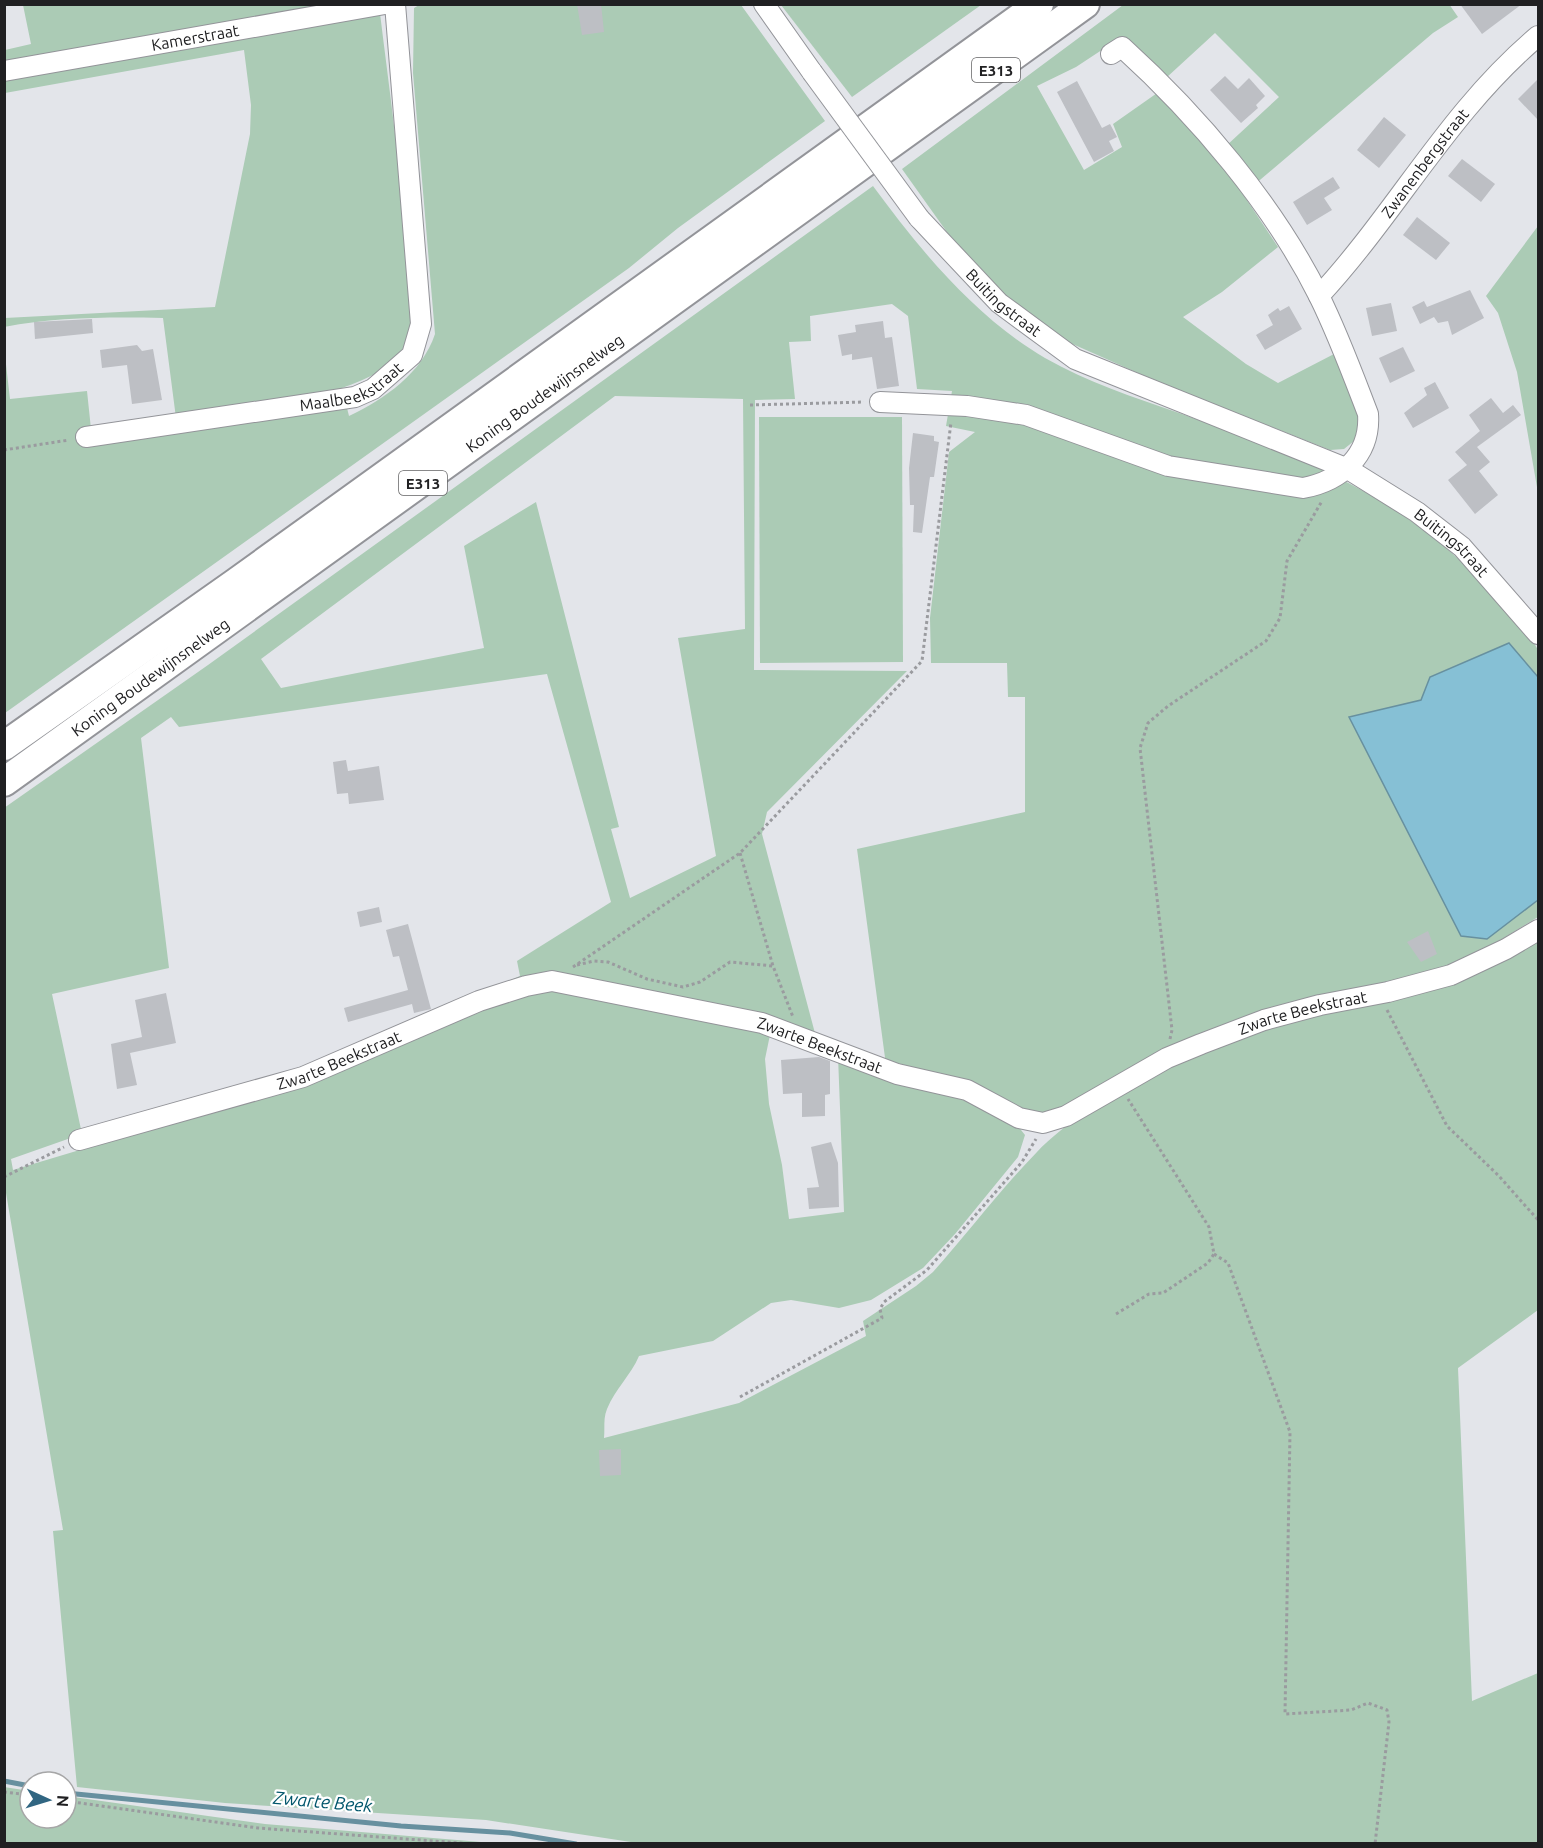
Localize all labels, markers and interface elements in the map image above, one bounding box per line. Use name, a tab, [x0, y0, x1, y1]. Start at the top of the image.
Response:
street label: Kamerstraat	[150, 21, 241, 54]
road number: E313	[972, 58, 1020, 82]
street label: Zwanenbergstraat	[1378, 104, 1472, 221]
street label: Buitingstraat	[963, 265, 1045, 340]
street label: Koning Boudewijnsnelweg	[462, 330, 627, 456]
street label: Maalbeekstraat	[298, 358, 407, 414]
road number: E313	[399, 471, 447, 495]
street label: Buitingstraat	[1411, 504, 1493, 581]
street label: Koning Boudewijnsnelweg	[68, 614, 232, 740]
street label: Zwarte Beekstraat	[1236, 987, 1369, 1038]
street label: Zwarte Beekstraat	[756, 1013, 885, 1077]
street label: Zwarte Beekstraat	[275, 1027, 404, 1093]
north arrow	[18, 1770, 78, 1830]
water label: Zwarte Beek	[272, 1787, 374, 1815]
text: N	[54, 1794, 72, 1808]

